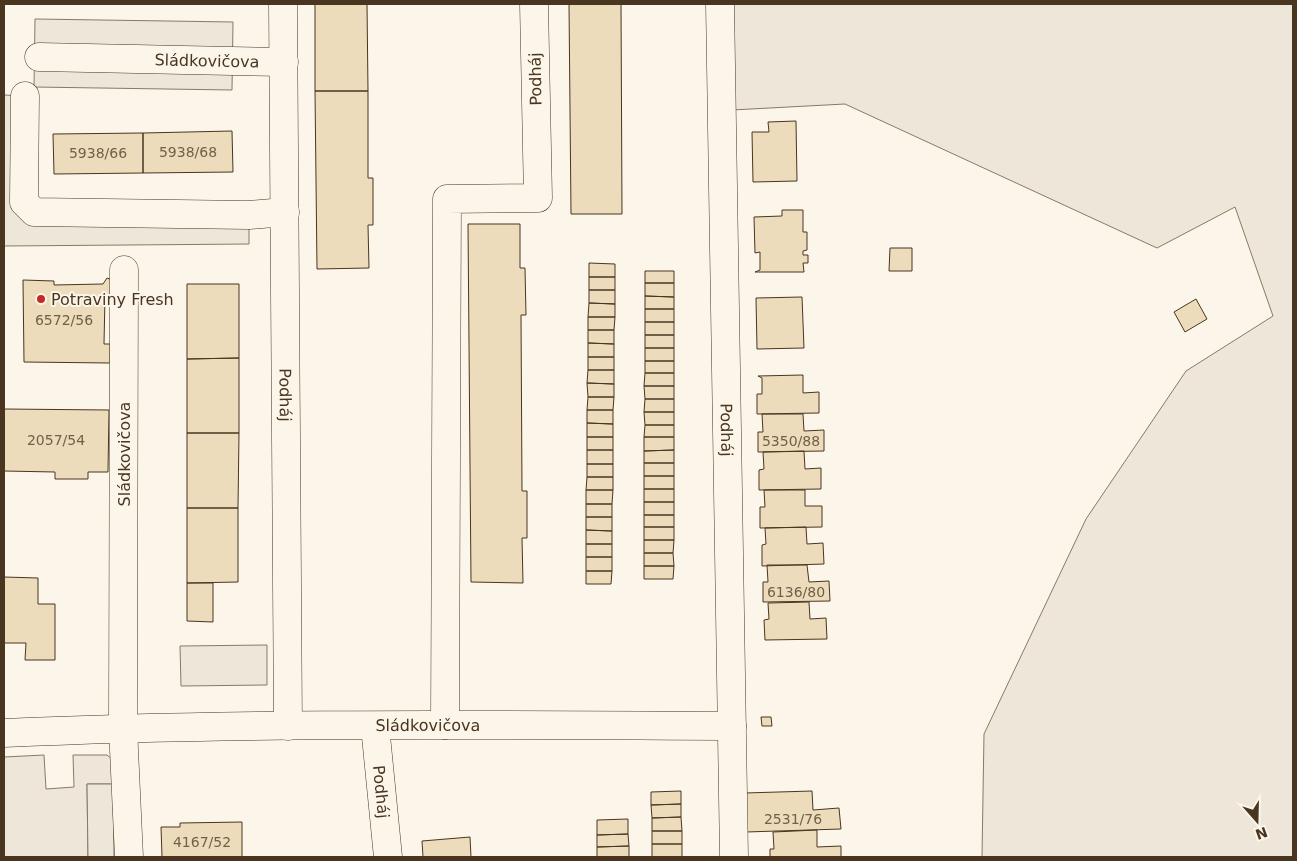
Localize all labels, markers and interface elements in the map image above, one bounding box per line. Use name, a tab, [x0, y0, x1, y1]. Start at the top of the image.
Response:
street label: Sládkovičova	[154, 50, 260, 71]
street label: Podháj	[526, 52, 545, 106]
house number: 5938/68	[159, 144, 217, 160]
house number: 5938/66	[69, 145, 127, 161]
place label: Potraviny Fresh	[51, 290, 174, 309]
marker: Potraviny Fresh	[35, 293, 47, 305]
house number: 6572/56	[35, 312, 93, 328]
street label: Podháj	[276, 368, 295, 422]
street label: Sládkovičova	[115, 402, 134, 506]
street label: Podháj	[717, 403, 736, 457]
house number: 2057/54	[27, 432, 85, 448]
house number: 5350/88	[762, 433, 820, 449]
house number: 6136/80	[767, 584, 825, 600]
street label: Sládkovičova	[375, 716, 480, 735]
street label: Podháj	[369, 764, 393, 819]
north arrow	[1232, 796, 1282, 846]
house number: 2531/76	[764, 811, 822, 827]
text: N	[1253, 824, 1270, 843]
house number: 4167/52	[173, 834, 231, 850]

